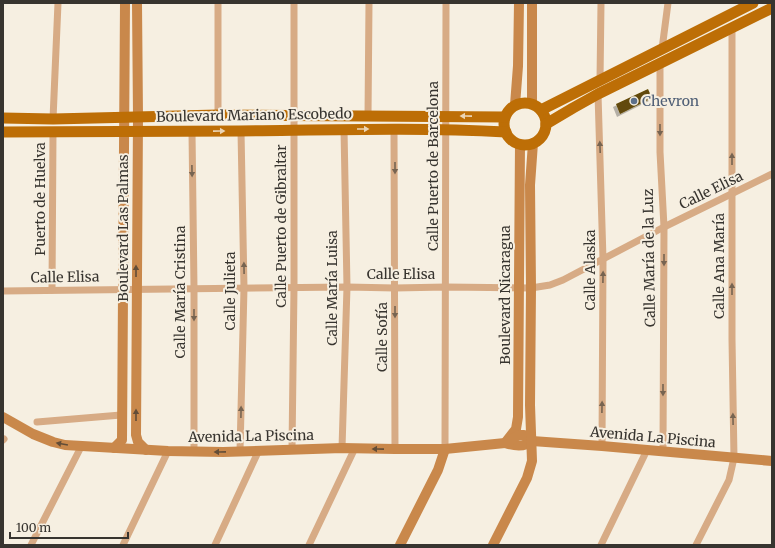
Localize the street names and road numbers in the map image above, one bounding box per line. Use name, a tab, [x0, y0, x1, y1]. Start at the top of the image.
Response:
street label: Calle Puerto de Barcelona	[424, 80, 442, 251]
street label: Boulevard Mariano Escobedo	[156, 104, 352, 126]
street label: Puerto de Huelva	[31, 142, 49, 256]
street label: Calle Puerto de Gibraltar	[272, 144, 290, 308]
street label: Boulevard Las Palmas	[114, 154, 132, 302]
street label: Calle Elisa	[676, 167, 746, 213]
street label: Calle María de la Luz	[639, 188, 659, 327]
street label: Calle Ana María	[710, 213, 728, 319]
street label: Calle María Cristina	[171, 225, 189, 358]
street label: Boulevard Nicaragua	[496, 225, 514, 365]
street label: Calle Alaska	[581, 229, 599, 311]
street label: Calle María Luisa	[323, 230, 341, 346]
street label: Calle Julieta	[221, 251, 239, 330]
street label: Calle Elisa	[367, 265, 436, 283]
street label: Calle Elisa	[31, 267, 100, 287]
street label: Calle Sofía	[373, 301, 391, 372]
street label: Avenida La Piscina	[588, 422, 717, 451]
street label: Avenida La Piscina	[187, 426, 315, 446]

